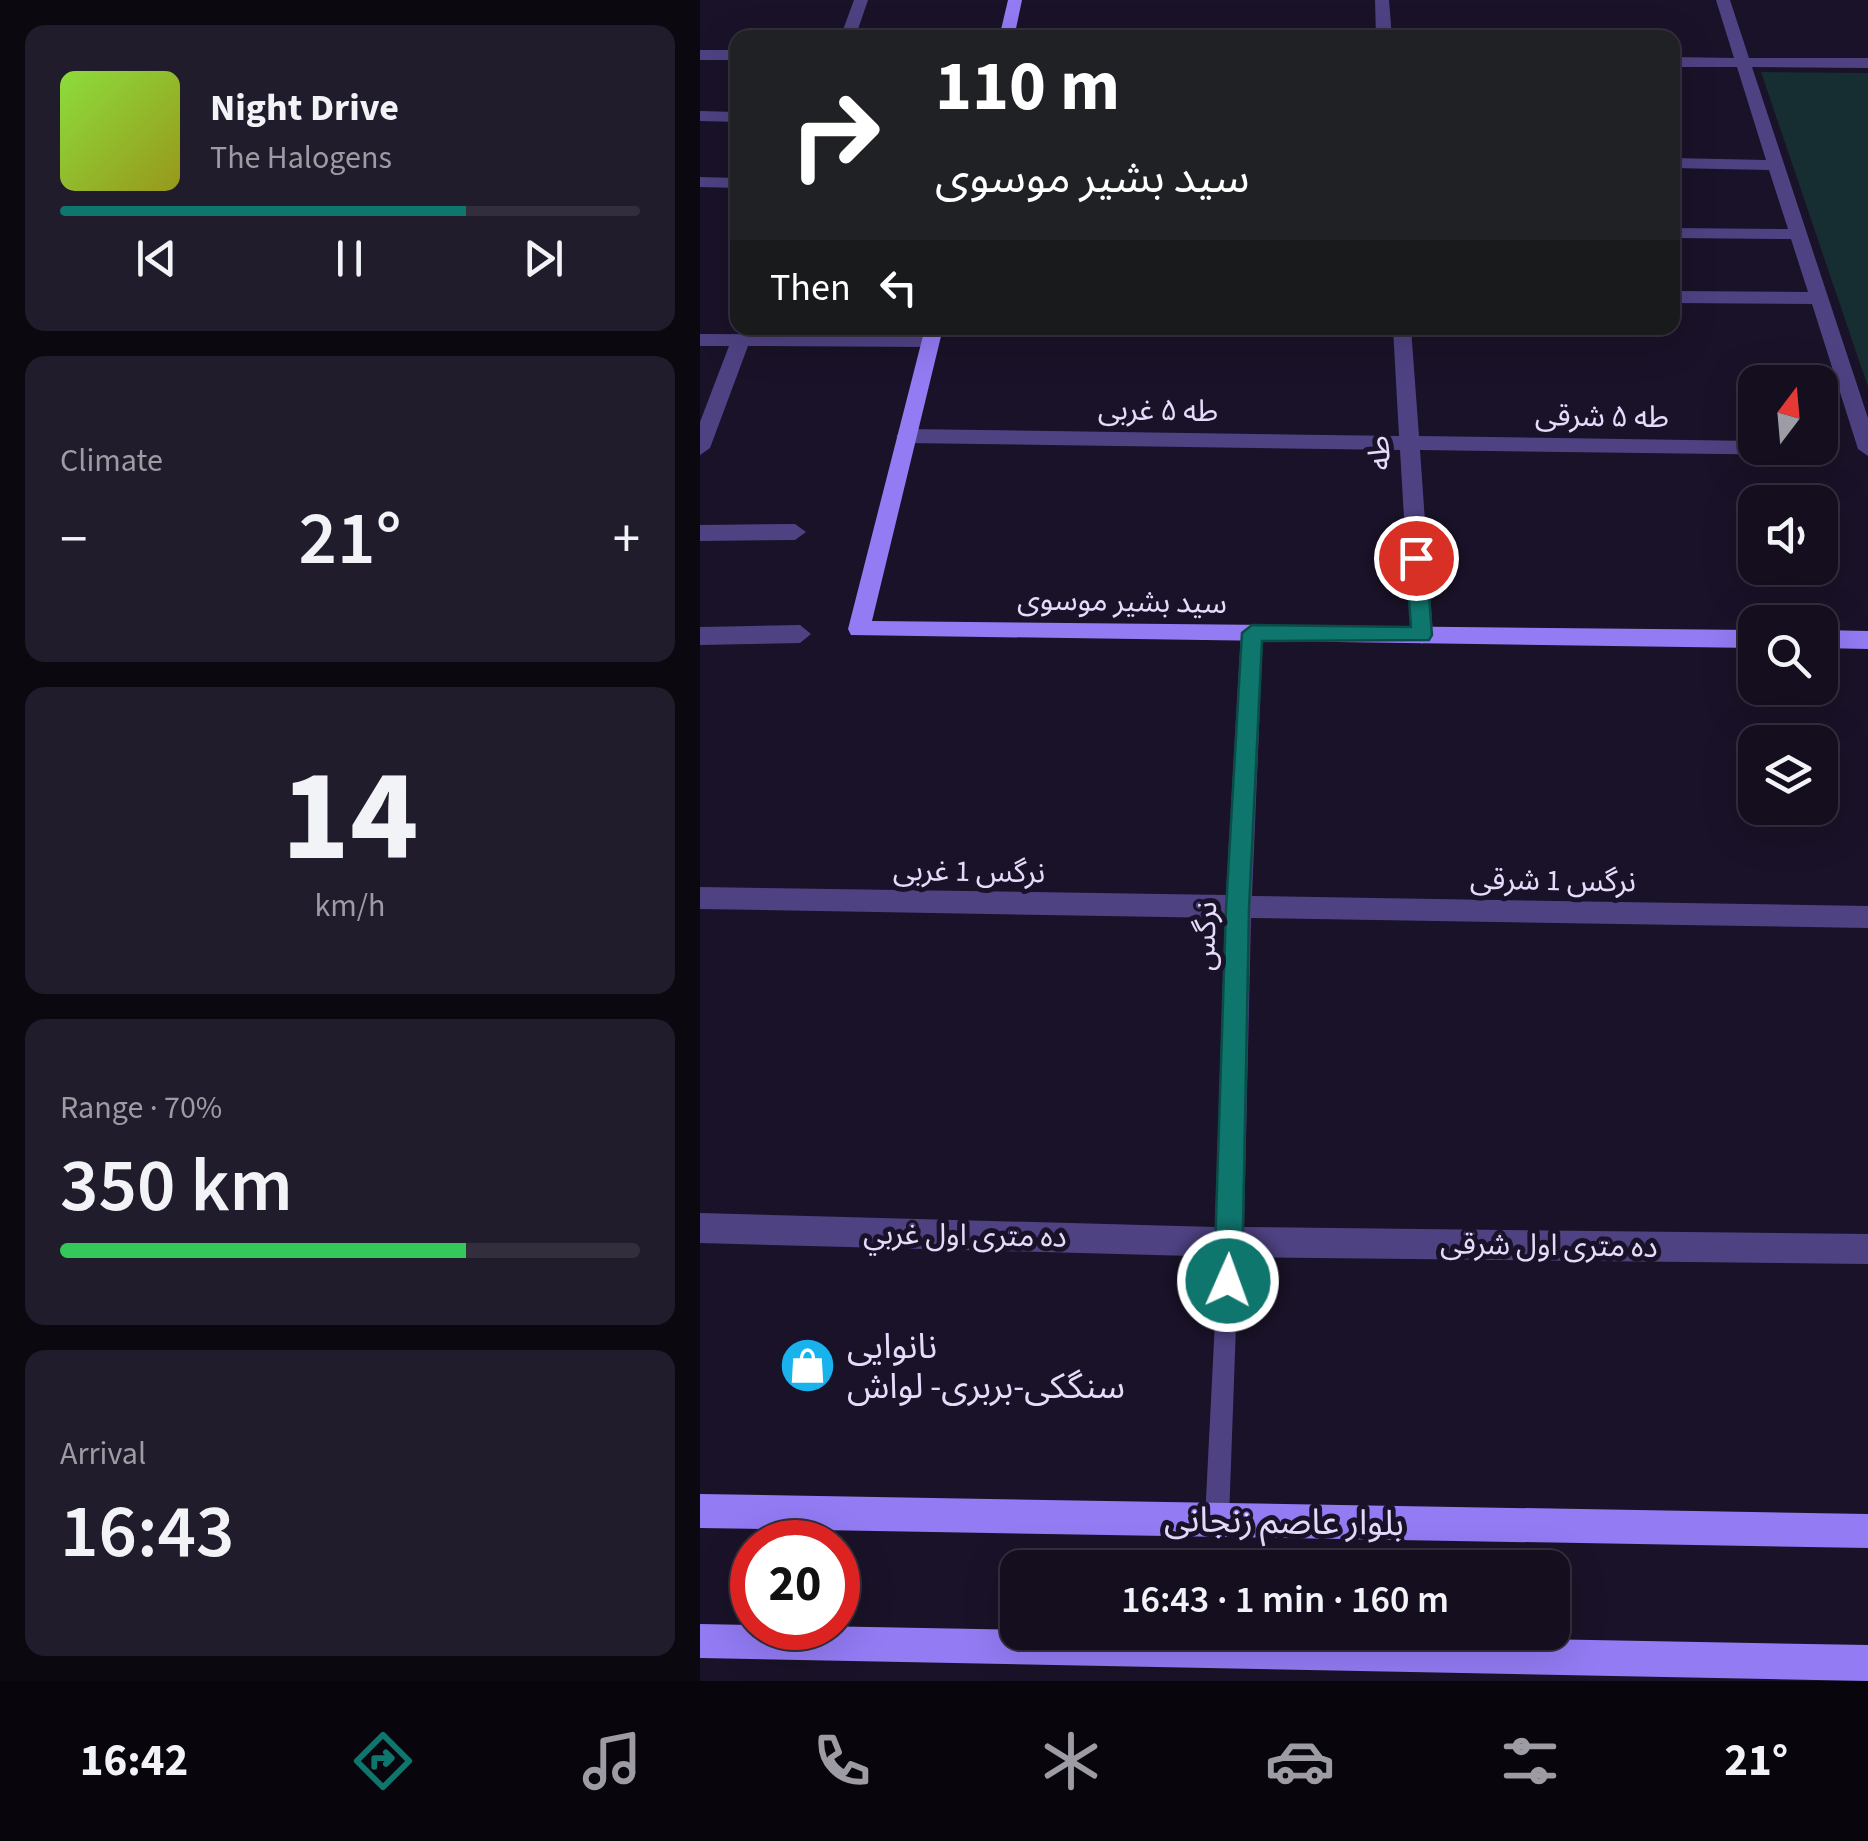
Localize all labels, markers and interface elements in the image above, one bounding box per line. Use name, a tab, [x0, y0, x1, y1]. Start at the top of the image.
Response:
text: 110 m	[935, 37, 1120, 137]
icon: right	[770, 70, 900, 200]
text: Night Drive	[210, 81, 399, 135]
text: The Halogens	[210, 135, 392, 181]
text: سید بشیر موسوی	[935, 146, 1250, 210]
icon: previous	[129, 231, 184, 286]
icon: pause	[322, 231, 377, 286]
icon: next	[516, 231, 571, 286]
icon: left	[871, 260, 926, 315]
text: Then	[770, 261, 851, 315]
north arrow	[1738, 365, 1838, 465]
map controls	[1738, 365, 1838, 825]
street label: طه ۵ غربی	[1097, 388, 1219, 433]
street label: طه ۵ شرقی	[1535, 394, 1669, 439]
street label: طه	[1357, 434, 1402, 472]
text: Climate	[60, 438, 163, 484]
button: sound	[1738, 485, 1838, 585]
text: 21°	[298, 486, 402, 593]
text: −	[60, 501, 87, 579]
text: +	[613, 501, 640, 579]
pin	[1374, 516, 1459, 601]
icon: arrive	[1389, 531, 1444, 586]
street label: سید بشیر موسوی	[1017, 578, 1227, 625]
button: search	[1738, 605, 1838, 705]
text: 14	[281, 725, 419, 910]
button: layers	[1738, 725, 1838, 825]
street label: نرگس 1 غربی	[892, 849, 1046, 894]
street label: نرگس 1 شرقی	[1470, 858, 1636, 903]
text: km/h	[315, 883, 385, 929]
street label: نرگس	[1183, 901, 1228, 971]
text: Range · 70%	[60, 1085, 222, 1131]
text: 350 km	[60, 1133, 293, 1240]
street label: ده متری اول غربي	[863, 1212, 1067, 1260]
street label: ده متری اول شرقی	[1440, 1222, 1658, 1269]
position arrow	[1176, 1229, 1280, 1333]
place label: نانوایی سنگکی-بربری- لواش	[847, 1322, 1125, 1412]
shop icon: نانوایی سنگکی-بربری- لواش	[778, 1336, 838, 1396]
text: Arrival	[60, 1431, 146, 1477]
text: 16:43	[60, 1479, 235, 1586]
street label: بلوار عاصم زنجانی	[1164, 1495, 1404, 1550]
speed limit sign: 20	[730, 1520, 860, 1650]
text: 16:43 · 1 min · 160 m	[1121, 1573, 1449, 1627]
icon: directions	[348, 1726, 418, 1796]
icon: music	[577, 1726, 647, 1796]
icon: phone	[807, 1726, 877, 1796]
icon: climate	[1036, 1726, 1106, 1796]
icon: car	[1265, 1726, 1335, 1796]
icon: filters	[1495, 1726, 1565, 1796]
text: 16:42	[80, 1729, 188, 1793]
text: 21°	[1724, 1729, 1788, 1793]

